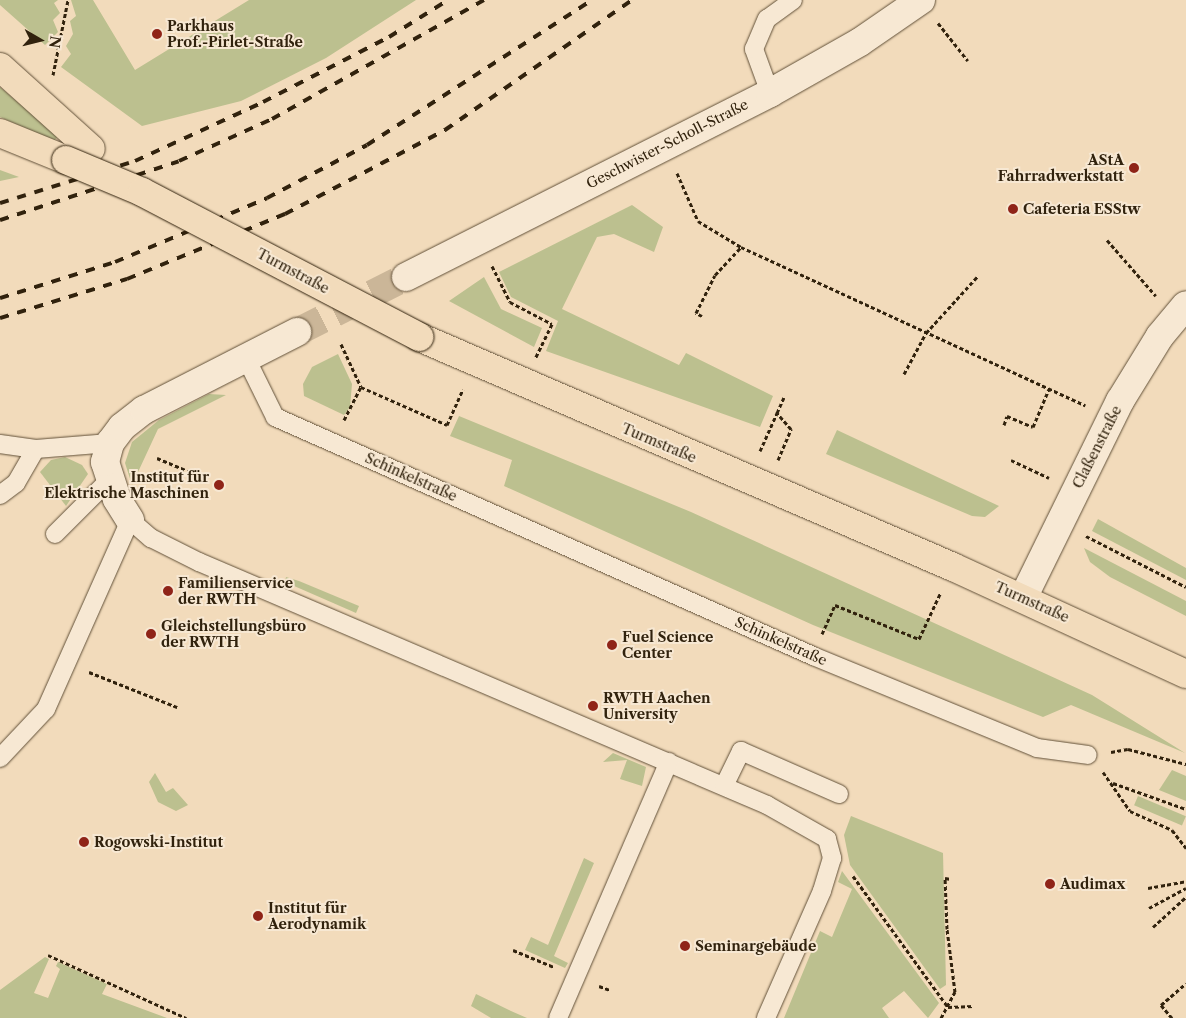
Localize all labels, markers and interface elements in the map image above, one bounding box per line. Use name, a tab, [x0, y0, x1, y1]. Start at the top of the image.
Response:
north arrow	[15, 15, 65, 65]
place label: Parkhaus Prof.-Pirlet-Straße	[167, 18, 303, 50]
marker: Parkhaus Prof.-Pirlet-Straße	[151, 28, 163, 40]
text: N	[45, 35, 65, 49]
street label: Geschwister-Scholl-Straße	[583, 96, 751, 192]
place label: AStA Fahrradwerkstatt	[998, 152, 1124, 184]
marker: AStA Fahrradwerkstatt	[1128, 162, 1140, 174]
place label: Cafeteria ESStw	[1023, 201, 1141, 217]
marker: Cafeteria ESStw	[1007, 203, 1019, 215]
street label: Turmstraße	[254, 245, 332, 297]
street label: Claßenstraße	[1069, 403, 1125, 491]
street label: Turmstraße	[619, 420, 699, 466]
street label: Schinkelstraße	[362, 449, 460, 505]
place label: Institut für Elektrische Maschinen	[44, 469, 209, 502]
marker: Institut für Elektrische Maschinen	[213, 479, 225, 491]
place label: Familienservice der RWTH	[178, 575, 293, 608]
street label: Turmstraße	[992, 578, 1072, 626]
marker: Familienservice der RWTH	[162, 585, 174, 597]
street label: Schinkelstraße	[732, 613, 830, 669]
place label: Gleichstellungsbüro der RWTH	[161, 618, 306, 650]
marker: Gleichstellungsbüro der RWTH	[145, 628, 157, 640]
place label: Fuel Science Center	[622, 629, 713, 662]
marker: Fuel Science Center	[606, 639, 618, 651]
place label: RWTH Aachen University	[603, 690, 711, 722]
marker: RWTH Aachen University	[587, 700, 599, 712]
place label: Rogowski-Institut	[94, 834, 223, 850]
marker: Rogowski-Institut	[78, 836, 90, 848]
place label: Audimax	[1060, 876, 1125, 892]
marker: Audimax	[1044, 878, 1056, 890]
place label: Institut für Aerodynamik	[268, 900, 366, 932]
marker: Institut für Aerodynamik	[252, 910, 264, 922]
place label: Seminargebäude	[695, 938, 816, 954]
marker: Seminargebäude	[679, 940, 691, 952]

